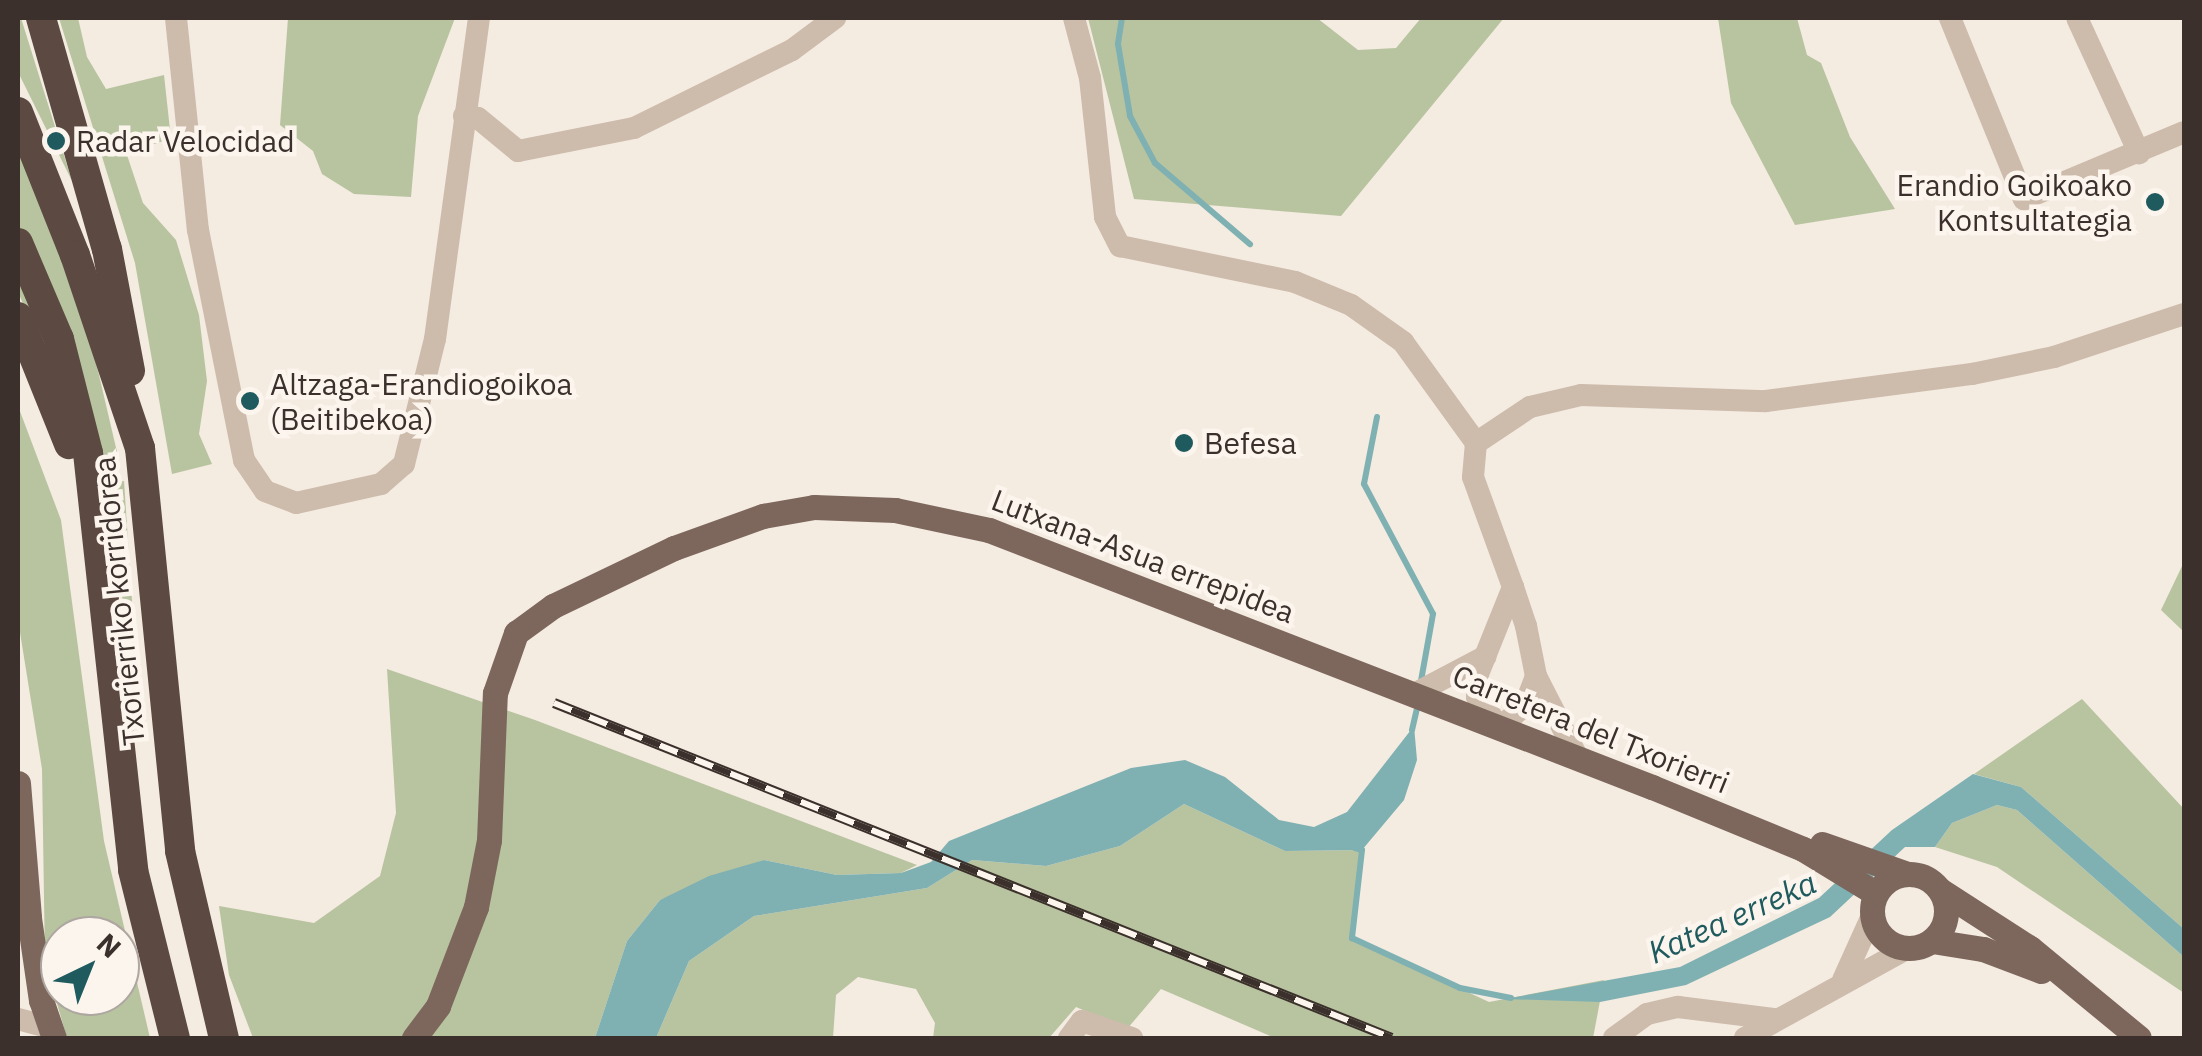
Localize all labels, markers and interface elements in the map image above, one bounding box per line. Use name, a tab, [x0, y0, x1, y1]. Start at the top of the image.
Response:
place label: Radar Velocidad	[76, 123, 295, 159]
marker: Radar Velocidad	[45, 130, 67, 152]
place label: Erandio Goikoako Kontsultategia	[1896, 167, 2132, 238]
marker: Erandio Goikoako Kontsultategia	[2142, 189, 2168, 215]
place label: Altzaga-Erandiogoikoa (Beitibekoa)	[270, 366, 573, 436]
marker: Altzaga-Erandiogoikoa (Beitibekoa)	[239, 390, 261, 412]
place label: Befesa	[1204, 425, 1297, 461]
marker: Befesa	[1173, 432, 1195, 454]
street label: Txorierriko korridorea	[86, 455, 152, 747]
street label: Lutxana-Asua errepidea	[987, 482, 1299, 630]
street label: Carretera del Txorierri	[1448, 657, 1734, 801]
water label: Katea erreka	[1642, 863, 1822, 971]
north arrow	[40, 916, 140, 1016]
text: N	[89, 925, 129, 966]

